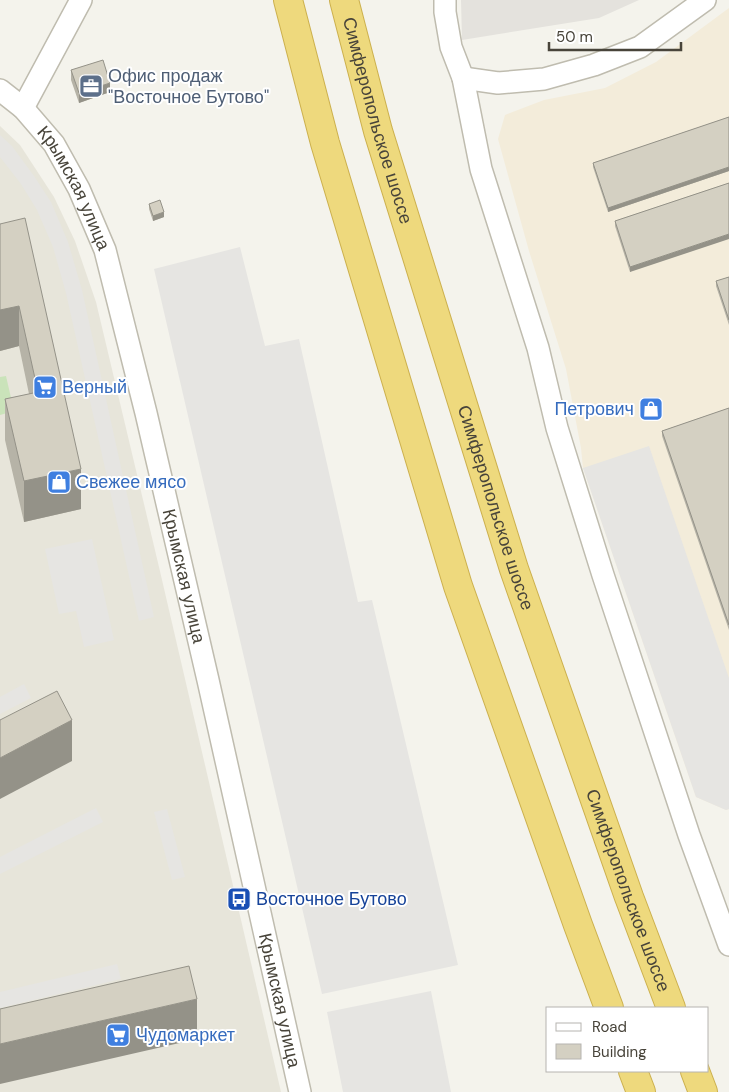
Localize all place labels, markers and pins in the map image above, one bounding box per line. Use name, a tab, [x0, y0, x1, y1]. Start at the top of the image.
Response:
place label: Офис продаж "Восточное Бутово"	[108, 64, 269, 109]
office icon: Офис продаж "Восточное Бутово"	[78, 73, 104, 99]
supermarket icon: Верный	[32, 374, 58, 400]
place label: Верный	[62, 375, 127, 399]
shop icon: Петрович	[638, 396, 664, 422]
place label: Петрович	[554, 397, 634, 421]
shop icon: Свежее мясо	[46, 469, 72, 495]
place label: Свежее мясо	[76, 470, 186, 494]
bus stop icon: Восточное Бутово	[226, 886, 252, 912]
place label: Восточное Бутово	[256, 887, 407, 911]
supermarket icon: Чудомаркет	[105, 1022, 131, 1048]
place label: Чудомаркет	[136, 1023, 235, 1047]

